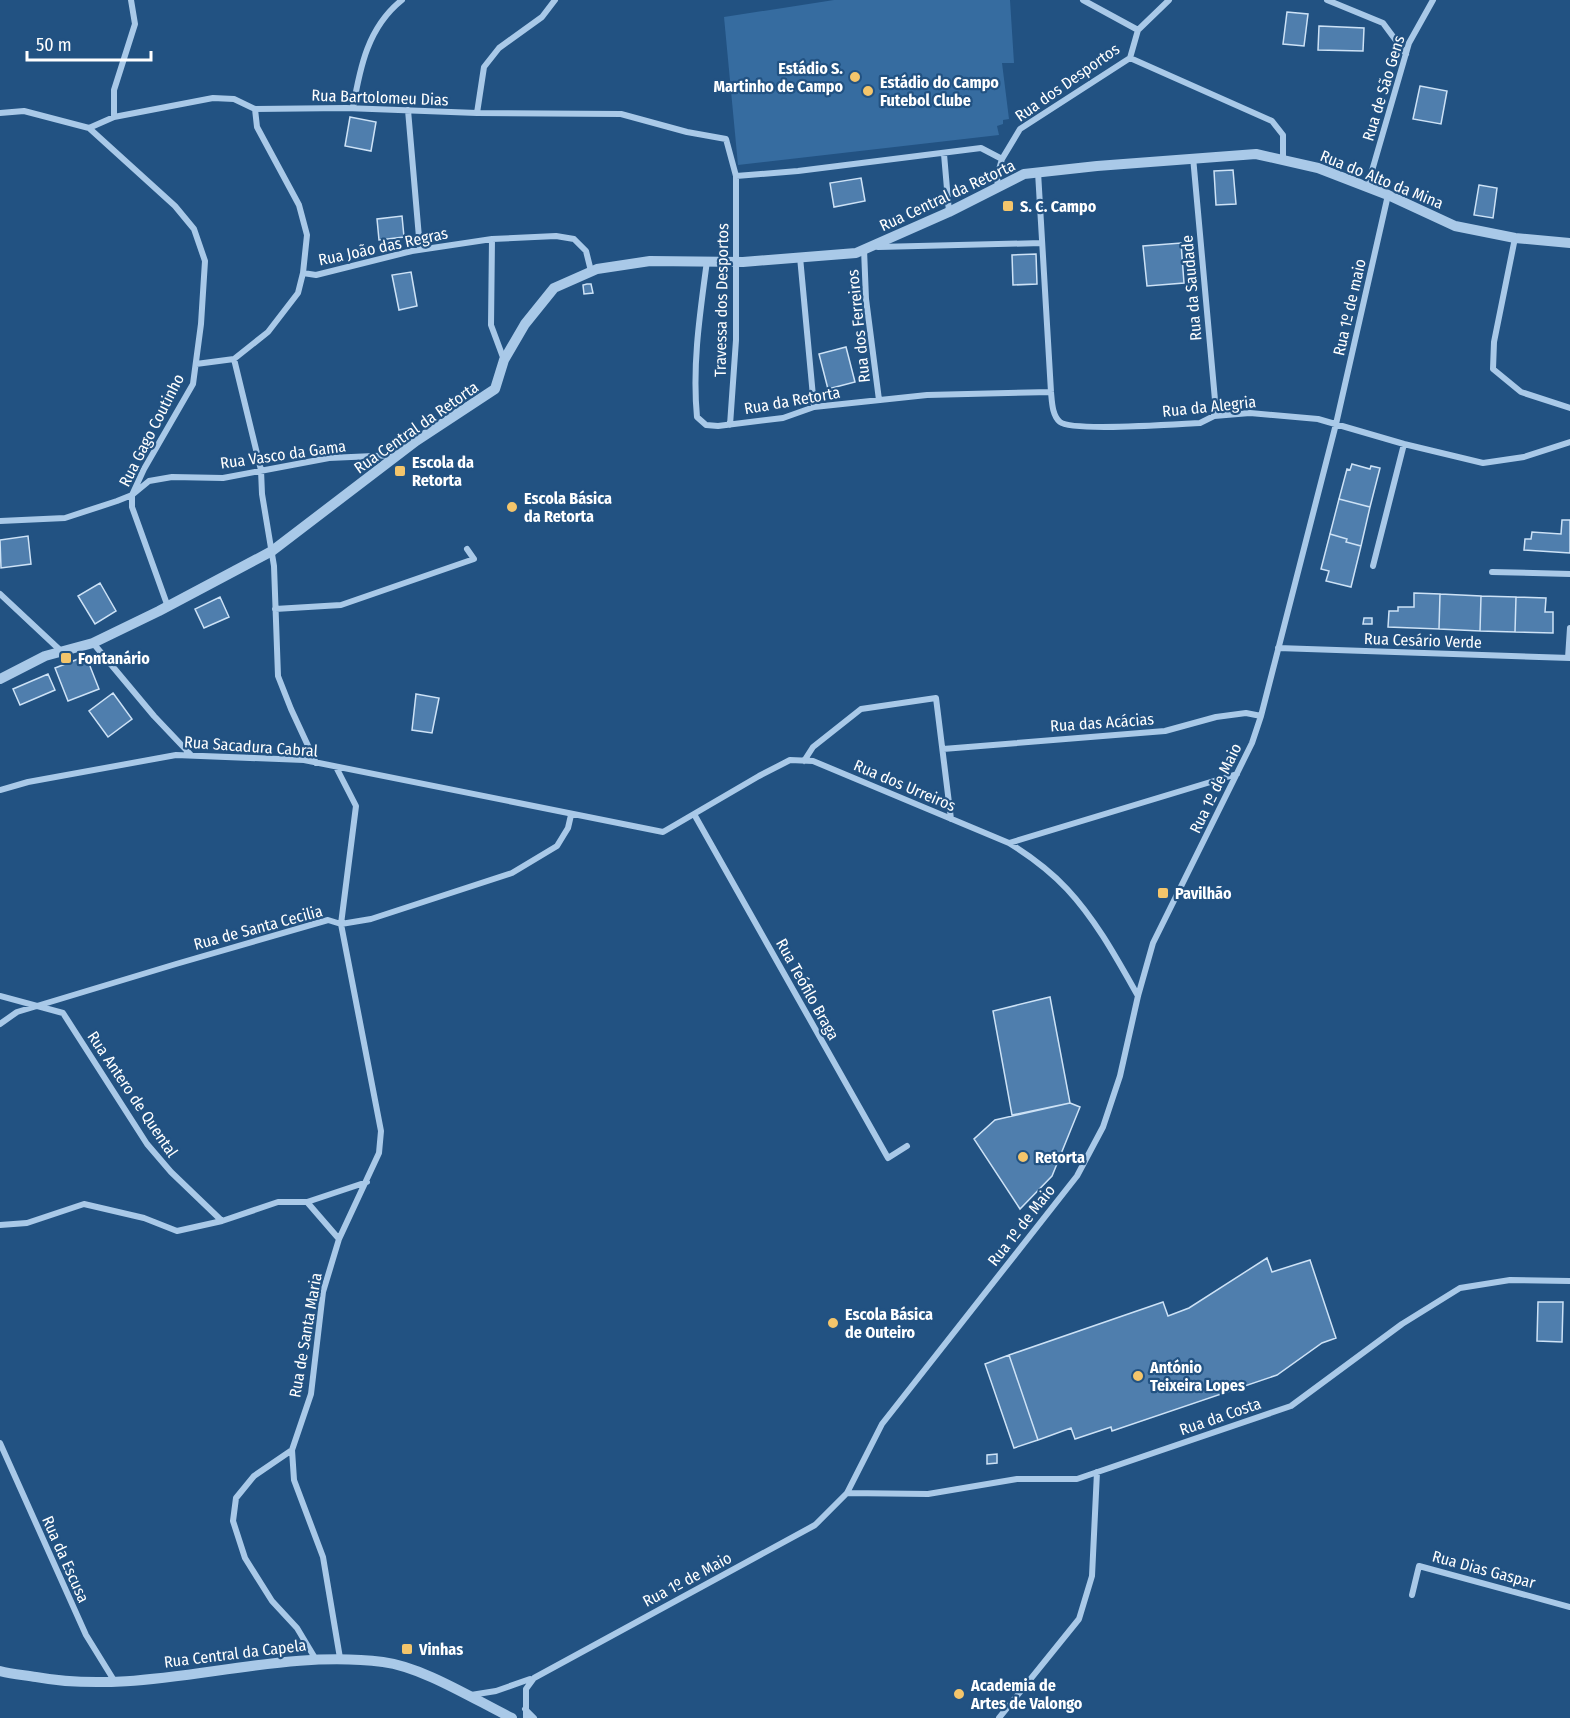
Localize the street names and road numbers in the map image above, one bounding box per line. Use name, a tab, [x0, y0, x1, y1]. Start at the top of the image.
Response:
street label: Rua de São Gens	[1358, 33, 1409, 143]
street label: Rua dos Desportos	[1011, 39, 1123, 125]
street label: Rua Bartolomeu Dias	[311, 86, 449, 109]
street label: Rua do Alto da Mina	[1317, 146, 1446, 213]
street label: Rua Central da Retorta	[876, 156, 1018, 235]
street label: Rua João das Regras	[317, 223, 450, 269]
street label: Travessa dos Desportos	[711, 223, 732, 377]
street label: Rua da Saudade	[1177, 234, 1206, 342]
street label: Rua 1º de maio	[1329, 257, 1370, 357]
street label: Rua dos Ferreiros	[843, 268, 874, 383]
street label: Rua Gago Coutinho	[115, 371, 188, 490]
street label: Rua Central da Retorta	[350, 377, 482, 477]
street label: Rua da Retorta	[743, 383, 842, 418]
street label: Rua da Alegria	[1161, 392, 1257, 421]
street label: Rua Vasco da Gama	[219, 436, 347, 473]
street label: Rua Cesário Verde	[1364, 629, 1482, 652]
street label: Rua das Acácias	[1050, 709, 1155, 736]
street label: Rua Sacadura Cabral	[183, 732, 318, 761]
street label: Rua 1º de Maio	[1185, 740, 1245, 836]
street label: Rua dos Urreiros	[851, 755, 959, 816]
street label: Rua de Santa Cecilia	[192, 901, 325, 954]
street label: Rua Teófilo Braga	[772, 935, 843, 1043]
street label: Rua Antero de Quental	[83, 1028, 182, 1161]
street label: Rua 1º de Maio	[984, 1181, 1059, 1270]
street label: Rua de Santa Maria	[285, 1271, 326, 1399]
street label: Rua da Costa	[1177, 1394, 1264, 1439]
street label: Rua da Escusa	[38, 1513, 93, 1606]
street label: Rua Dias Gaspar	[1430, 1547, 1538, 1592]
street label: Rua 1º de Maio	[640, 1548, 735, 1611]
street label: Rua Central da Capela	[163, 1635, 307, 1672]

